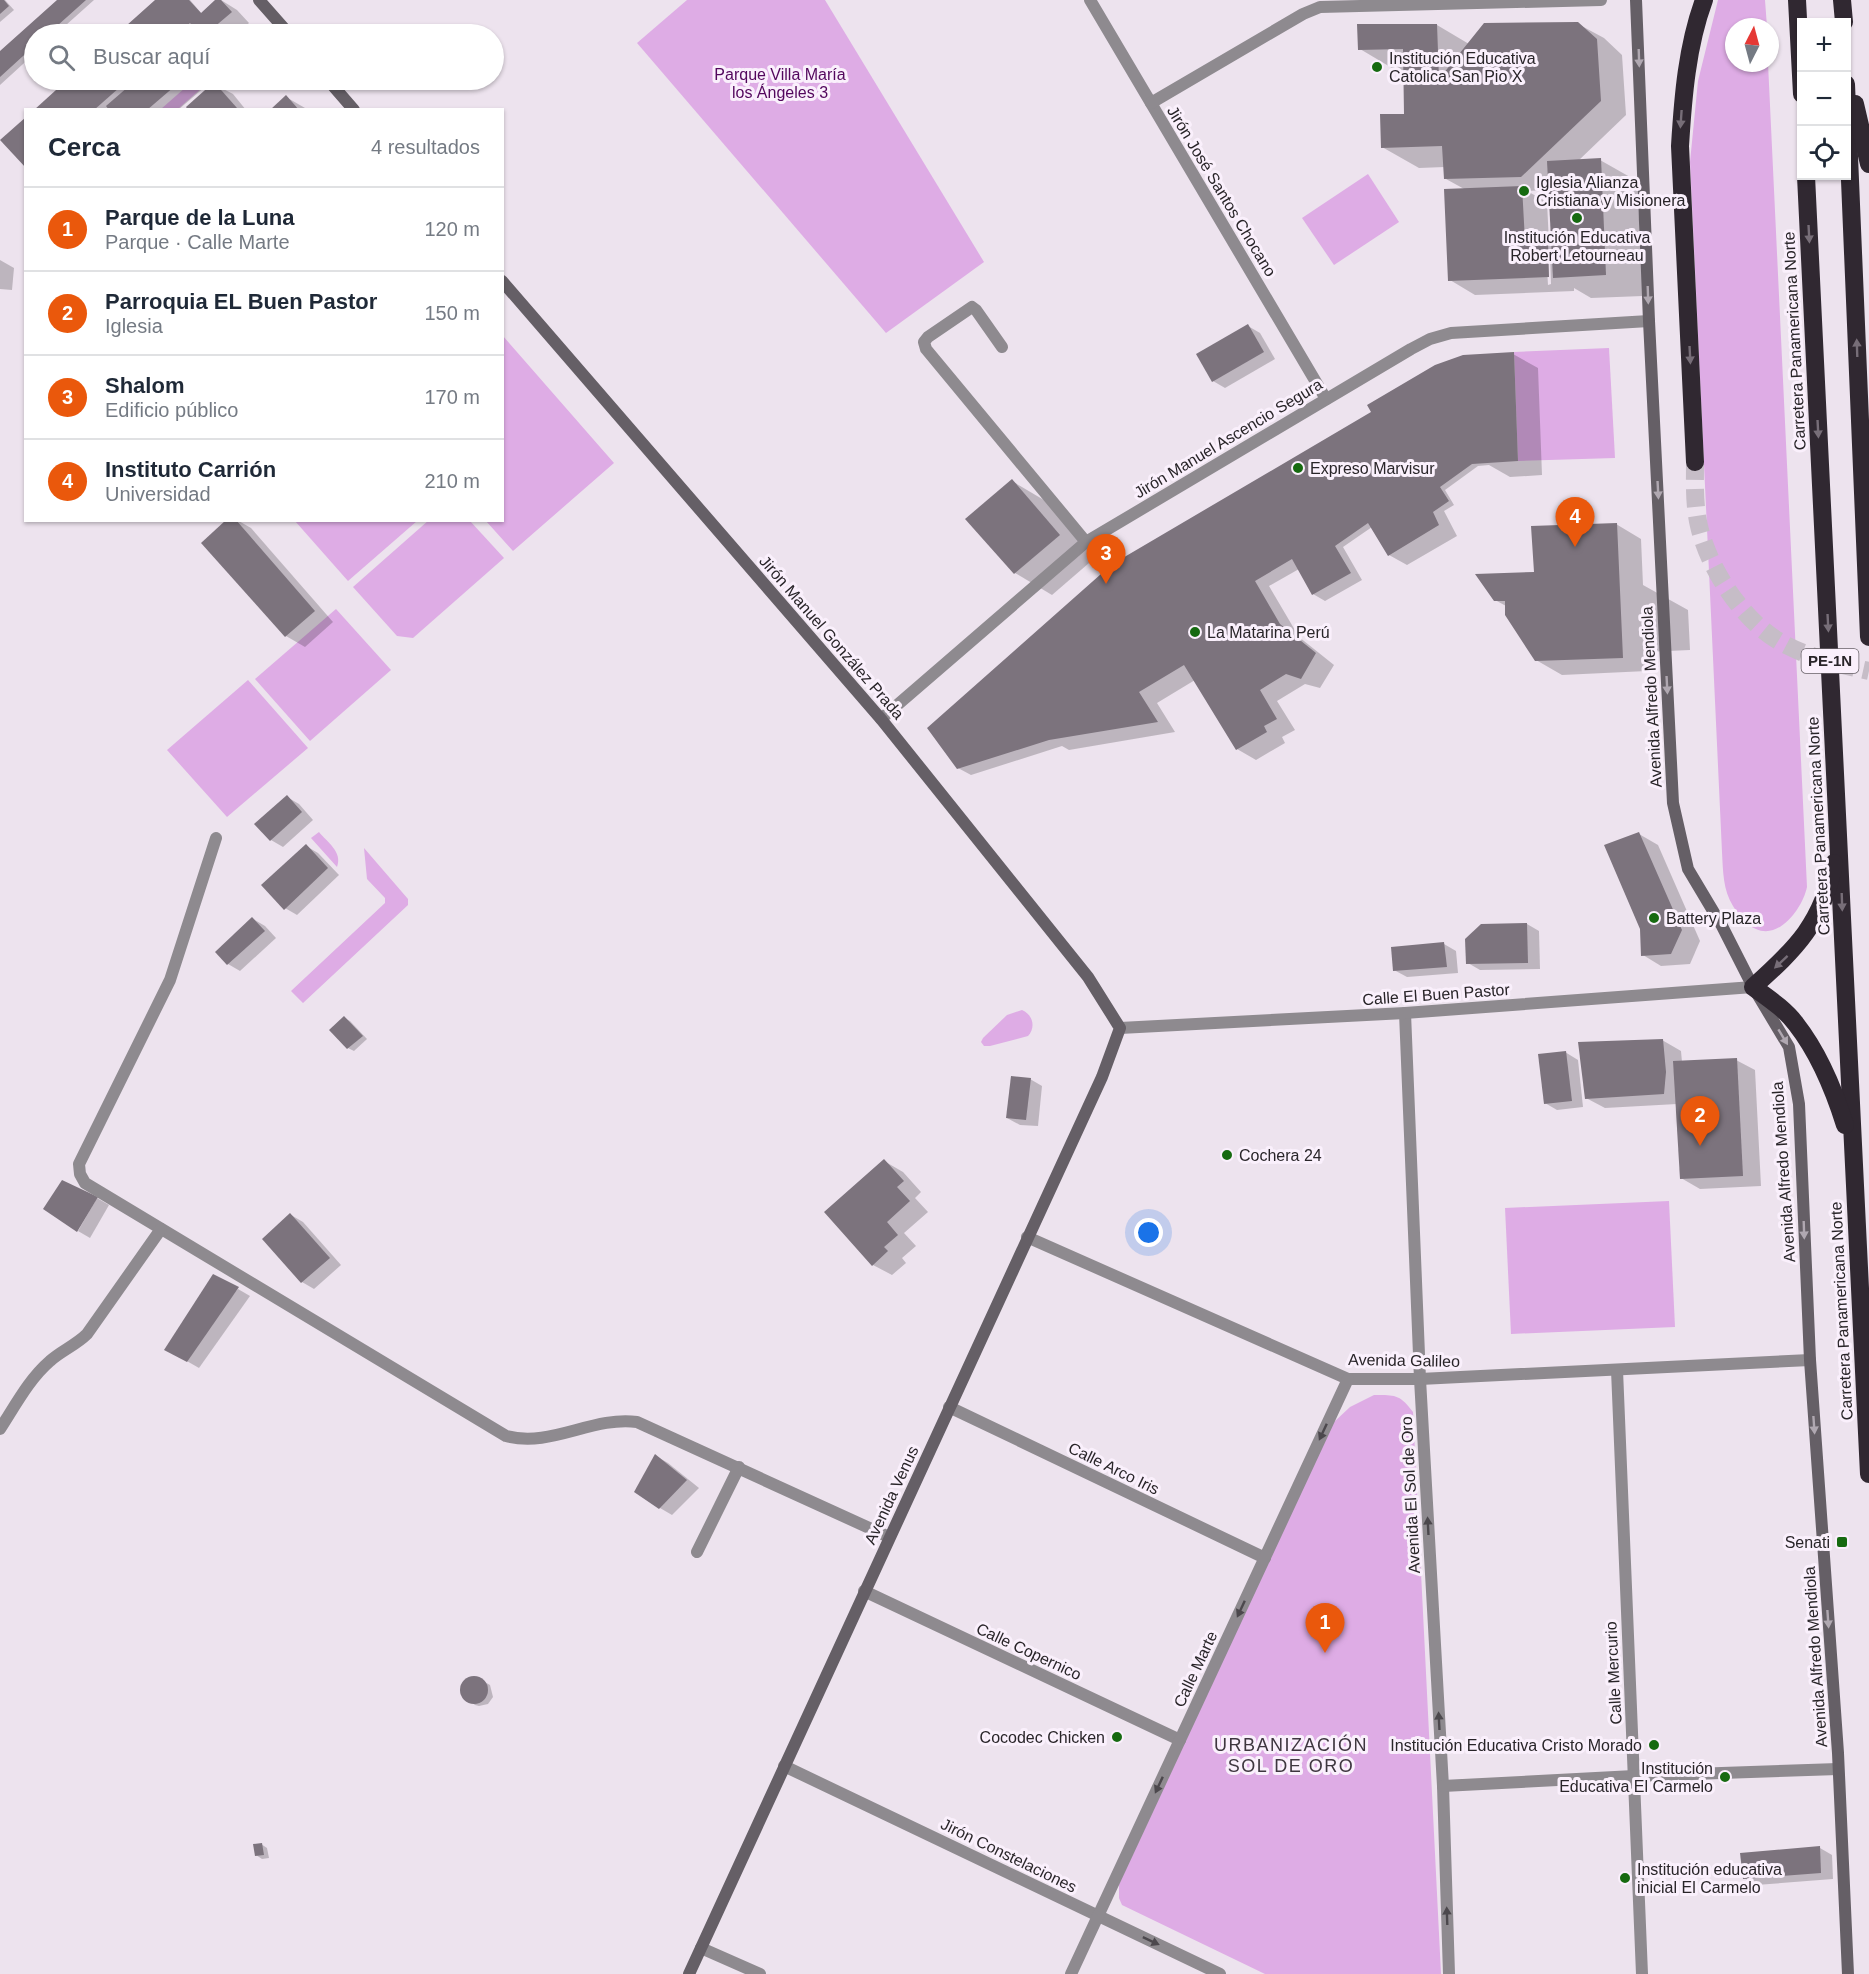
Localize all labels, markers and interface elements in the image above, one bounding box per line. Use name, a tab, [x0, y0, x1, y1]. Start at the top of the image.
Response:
north arrow	[1725, 18, 1779, 72]
map controls	[1797, 18, 1851, 180]
button: +	[1797, 18, 1851, 72]
search box	[24, 24, 504, 90]
icon: search	[45, 41, 78, 74]
text: Buscar aquí	[93, 44, 210, 69]
one-way arrow	[1634, 49, 1643, 68]
place label: Institución Educativa Catolica San Pio X	[1389, 50, 1536, 85]
marker: Institución Educativa Catolica San Pio X	[1370, 60, 1384, 74]
park label: Parque Villa María los Ángeles 3	[714, 66, 846, 101]
button: −	[1797, 72, 1851, 126]
street label: Jirón José Santos Chocano	[1164, 103, 1279, 280]
one-way arrow	[1677, 109, 1686, 128]
button: locate	[1797, 126, 1851, 180]
text: Cerca	[48, 132, 120, 162]
text: 4 resultados	[371, 136, 480, 158]
place label: Iglesia Alianza Cristiana y Misionera	[1536, 174, 1685, 209]
marker: Iglesia Alianza Cristiana y Misionera	[1517, 184, 1531, 198]
text: Parque de la Luna	[105, 205, 295, 230]
marker: Institución Educativa Robert Letourneau	[1570, 211, 1584, 225]
text: 1	[62, 218, 73, 240]
text: 120 m	[424, 218, 480, 240]
one-way arrow	[1804, 224, 1813, 243]
place label: Institución Educativa Robert Letourneau	[1504, 229, 1650, 264]
text: Parque · Calle Marte	[105, 231, 290, 253]
street label: Carretera Panamericana Norte	[1780, 231, 1809, 451]
one-way arrow	[1644, 286, 1653, 305]
text: Parroquia EL Buen Pastor	[105, 289, 377, 314]
text: 2	[62, 302, 73, 324]
text: 150 m	[424, 302, 480, 324]
text: Iglesia	[105, 315, 163, 337]
one-way arrow	[1853, 339, 1862, 358]
one-way arrow	[1685, 346, 1694, 365]
text: Shalom	[105, 373, 184, 398]
street label: Jirón Manuel Ascencio Segura	[1131, 375, 1325, 501]
text: 3	[62, 386, 73, 408]
text: 170 m	[424, 386, 480, 408]
text: Edificio público	[105, 399, 238, 421]
one-way arrow	[1814, 419, 1823, 438]
text: Instituto Carrión	[105, 457, 276, 482]
place label: Expreso Marvisur	[1310, 460, 1435, 477]
marker: Expreso Marvisur	[1291, 461, 1305, 475]
text: 4	[62, 470, 73, 492]
text: 210 m	[424, 470, 480, 492]
one-way arrow	[1653, 481, 1662, 500]
text: Universidad	[105, 483, 211, 505]
pin: 4	[1556, 498, 1594, 547]
pin: 3	[1086, 534, 1126, 584]
street label: Jirón Manuel González Prada	[756, 552, 907, 723]
street label: Avenida Alfredo Mendiola	[1638, 606, 1665, 788]
one-way arrow	[1824, 614, 1833, 633]
place label: La Matarina Perú	[1207, 624, 1330, 641]
marker: La Matarina Perú	[1188, 625, 1202, 639]
road number: PE-1N	[1802, 649, 1858, 673]
one-way arrow	[1663, 675, 1672, 694]
street label: Carretera Panamericana Norte	[1804, 716, 1833, 936]
one-way arrow	[1837, 893, 1846, 912]
place label: Battery Plaza	[1666, 910, 1761, 927]
marker: Battery Plaza	[1647, 911, 1661, 925]
one-way arrow	[1773, 955, 1788, 969]
street label: Calle El Buen Pastor	[1362, 981, 1511, 1008]
one-way arrow	[1778, 1029, 1789, 1045]
street label: Avenida Alfredo Mendiola	[1769, 1081, 1798, 1263]
pin: 2	[1680, 1096, 1720, 1146]
place label: Cochera 24	[1239, 1147, 1322, 1164]
marker: Cochera 24	[1220, 1148, 1234, 1162]
street label: Carretera Panamericana Norte	[1827, 1201, 1856, 1421]
your location	[1134, 1218, 1163, 1247]
one-way arrow	[1800, 1220, 1809, 1239]
street label: Avenida Galileo	[1348, 1351, 1460, 1370]
one-way arrow	[1810, 1415, 1819, 1434]
street label: Avenida El Sol de Oro	[1398, 1416, 1423, 1574]
one-way arrow	[1319, 1423, 1328, 1440]
street label: Calle Arco Iris	[1066, 1439, 1162, 1498]
street label: Avenida Venus	[861, 1443, 922, 1547]
one-way arrow	[1424, 1516, 1433, 1535]
place label: Senati	[1785, 1534, 1830, 1551]
marker: Senati	[1835, 1535, 1849, 1549]
street label: Avenida Alfredo Mendiola	[1801, 1566, 1830, 1748]
one-way arrow	[1236, 1600, 1246, 1618]
pin: 1	[1306, 1604, 1344, 1653]
one-way arrow	[1824, 1610, 1833, 1629]
street label: Calle Copernico	[974, 1620, 1084, 1683]
street label: Calle Mercurio	[1602, 1621, 1625, 1725]
street label: Calle Marte	[1170, 1628, 1220, 1710]
one-way arrow	[1435, 1711, 1444, 1730]
place label: Cocodec Chicken	[980, 1729, 1105, 1746]
marker: Cocodec Chicken	[1110, 1730, 1124, 1744]
district label: URBANIZACIÓN SOL DE ORO	[1214, 1734, 1368, 1776]
place label: Institución Educativa Cristo Morado	[1390, 1737, 1642, 1754]
marker: Institución Educativa Cristo Morado	[1647, 1738, 1661, 1752]
place label: Institución Educativa El Carmelo	[1559, 1760, 1713, 1795]
marker: Institución Educativa El Carmelo	[1718, 1770, 1732, 1784]
one-way arrow	[1154, 1777, 1163, 1794]
street label: Jirón Constelaciones	[938, 1815, 1079, 1896]
place label: Institución educativa inicial El Carmelo	[1637, 1861, 1782, 1896]
marker: Institución educativa inicial El Carmelo	[1618, 1871, 1632, 1885]
one-way arrow	[1443, 1906, 1452, 1925]
one-way arrow	[1142, 1937, 1159, 1946]

